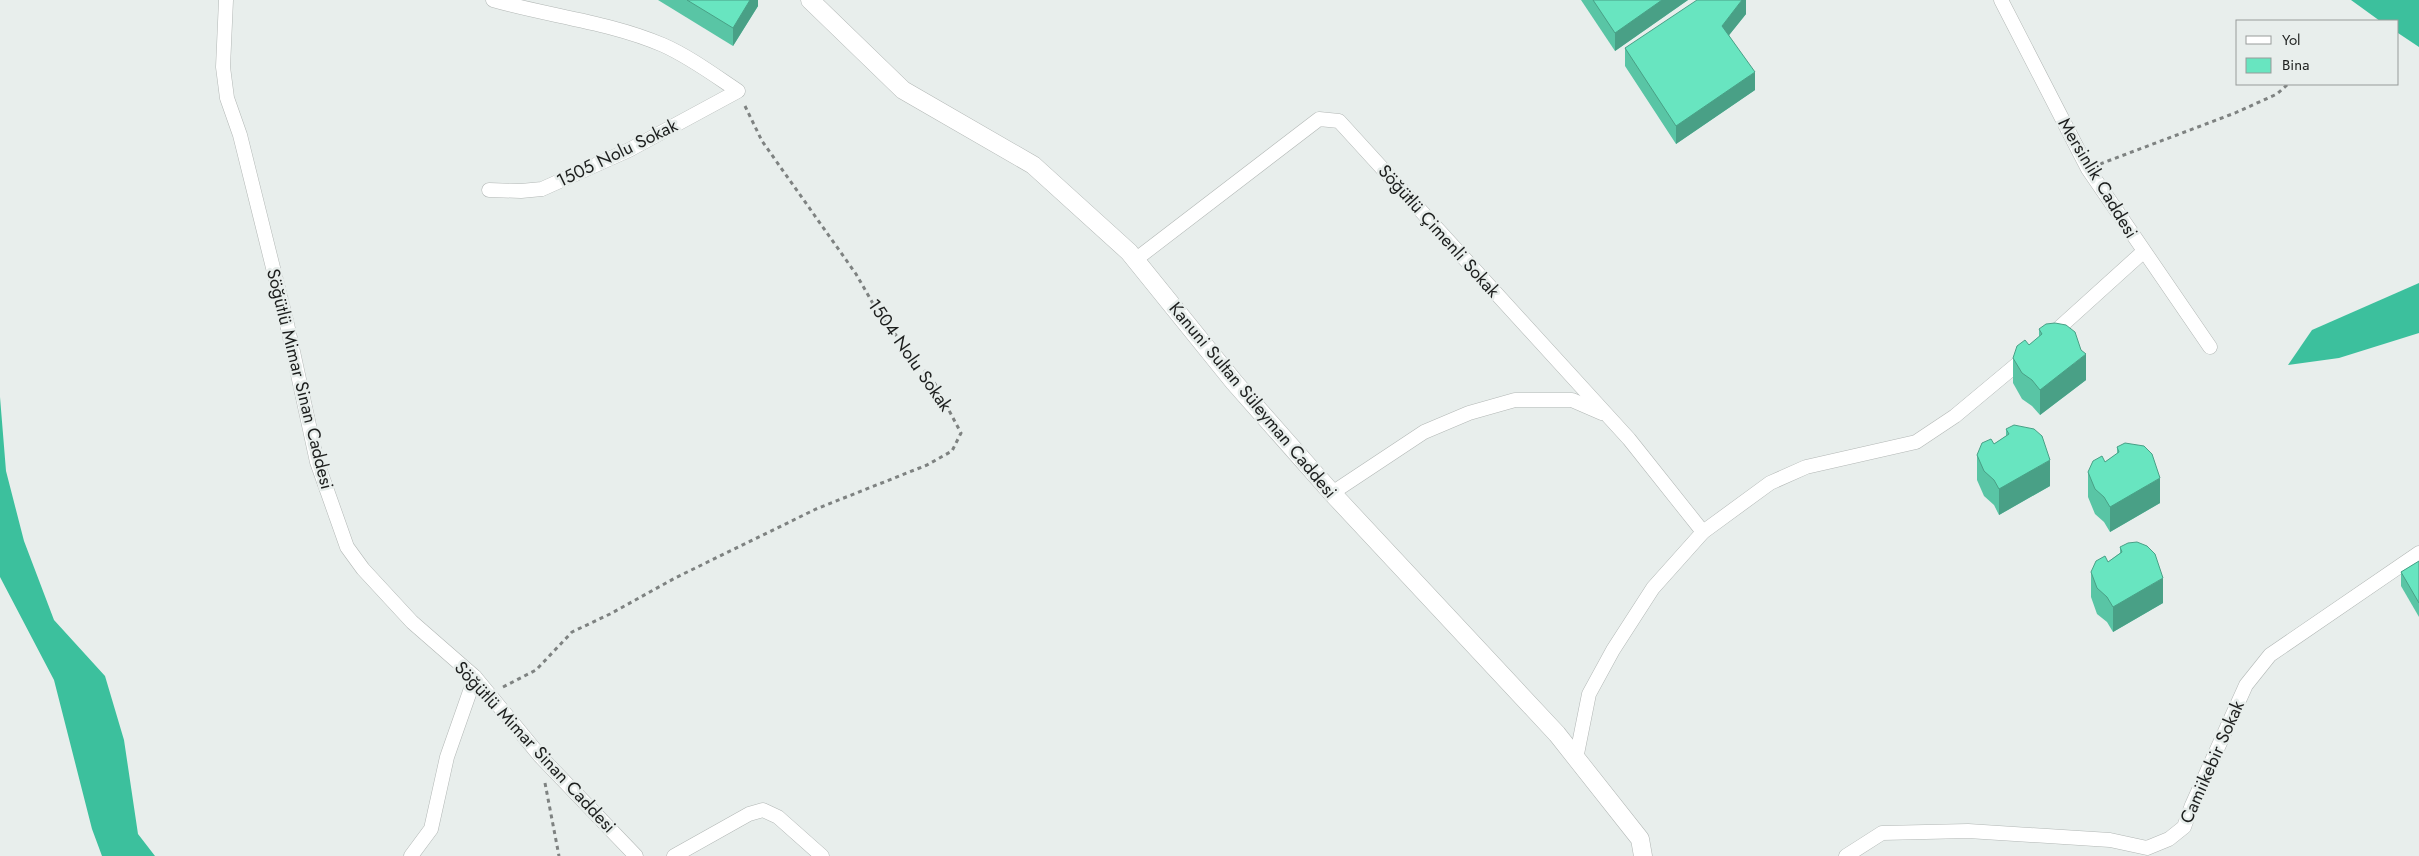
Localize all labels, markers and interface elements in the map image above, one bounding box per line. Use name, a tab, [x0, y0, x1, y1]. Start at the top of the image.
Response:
legend	[2236, 20, 2399, 85]
text: Yol	[2282, 29, 2301, 51]
text: Bina	[2282, 54, 2309, 76]
street label: 1505 Nolu Sokak	[552, 112, 682, 194]
street label: Mersinlik Caddesi	[2052, 113, 2144, 243]
street label: Söğütlü Çimenli Sokak	[1372, 159, 1506, 303]
street label: Söğütlü Mimar Sinan Caddesi	[260, 266, 340, 492]
street label: 1504 Nolu Sokak	[862, 294, 959, 417]
street label: Kanuni Sultan Süleyman Caddesi	[1163, 296, 1343, 504]
street label: Söğütlü Mimar Sinan Caddesi	[448, 655, 622, 839]
street label: Camiikebir Sokak	[2173, 696, 2251, 828]

